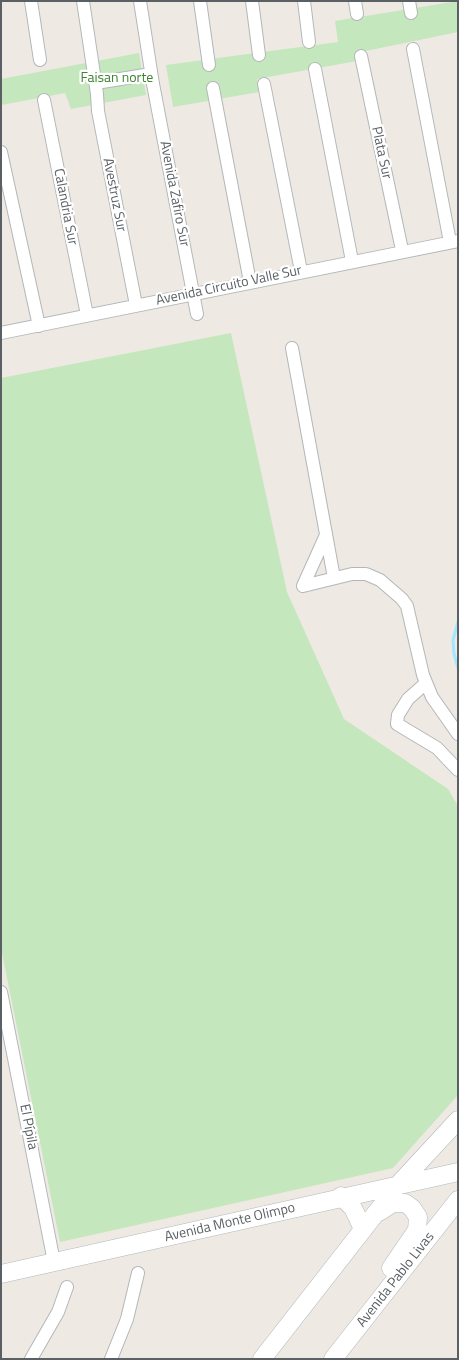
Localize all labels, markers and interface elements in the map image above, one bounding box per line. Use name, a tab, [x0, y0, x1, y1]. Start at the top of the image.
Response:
park label: Faisan norte	[81, 71, 153, 87]
street label: Plata Sur	[367, 125, 395, 181]
street label: Avenida Zafiro Sur	[156, 140, 192, 248]
street label: Avestruz Sur	[99, 157, 129, 233]
street label: Calandria Sur	[49, 167, 81, 247]
street label: Avenida Circuito Valle Sur	[155, 262, 303, 310]
street label: El Pípila	[15, 1103, 41, 1151]
street label: Avenida Monte Olimpo	[163, 1200, 297, 1246]
street label: Avenida Pablo Livas	[354, 1229, 438, 1331]

